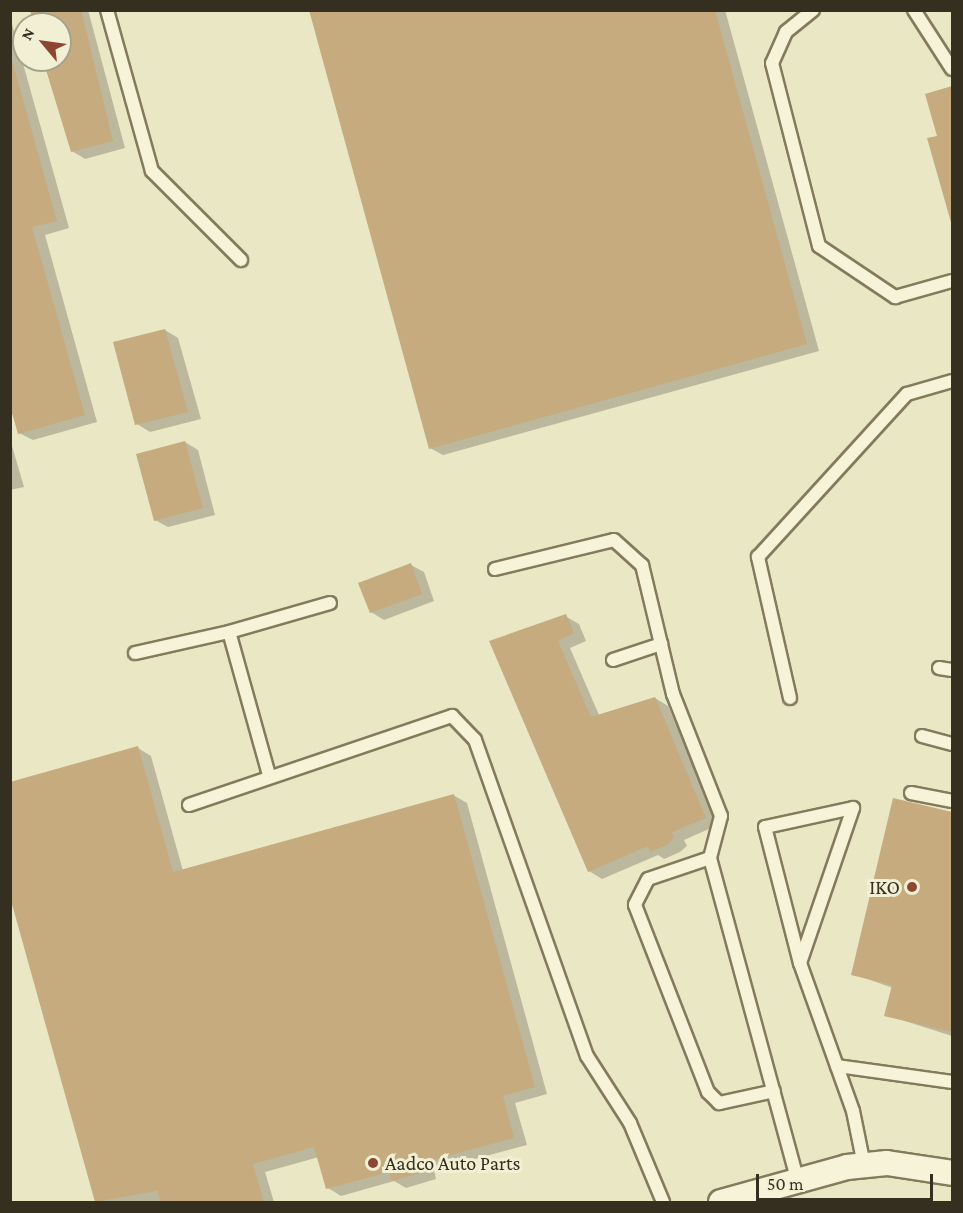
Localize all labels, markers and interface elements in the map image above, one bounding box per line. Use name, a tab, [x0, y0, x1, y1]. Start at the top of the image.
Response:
north arrow	[12, 12, 72, 72]
text: N	[17, 25, 38, 43]
place label: IKO	[869, 875, 900, 899]
marker: IKO	[905, 880, 919, 894]
place label: Aadco Auto Parts	[385, 1151, 520, 1175]
marker: Aadco Auto Parts	[366, 1156, 380, 1170]
scale bar	[759, 1162, 936, 1200]
text: 50 m	[767, 1174, 804, 1194]

